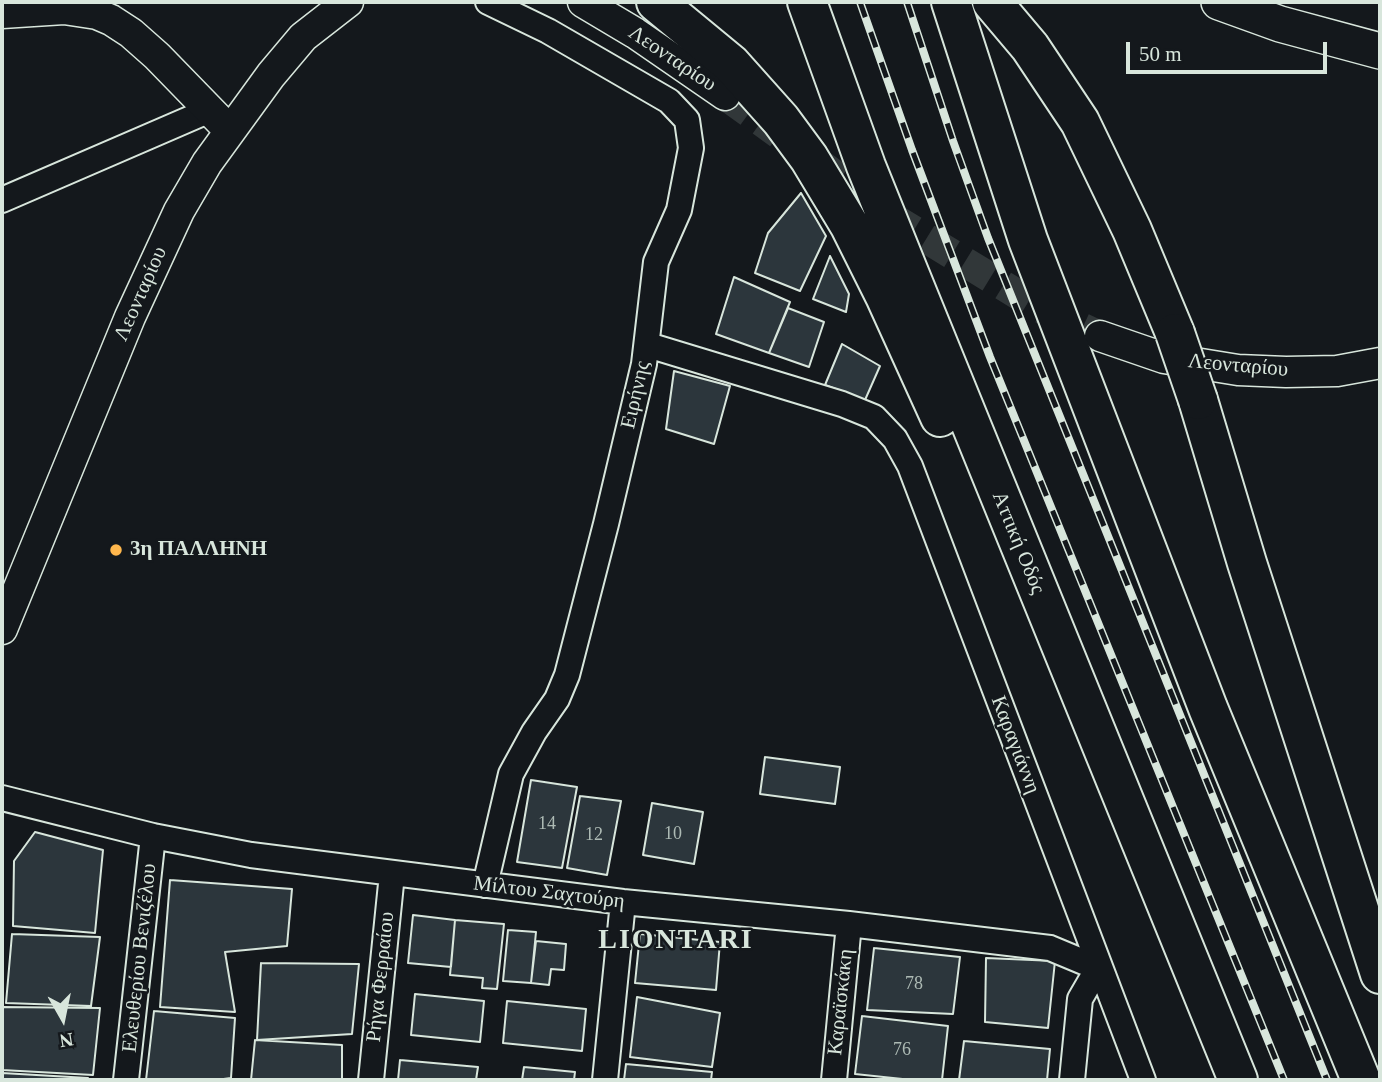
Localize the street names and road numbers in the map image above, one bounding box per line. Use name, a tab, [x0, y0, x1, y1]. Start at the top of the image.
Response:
street label: Λεονταρίου	[623, 20, 721, 98]
street label: Λεονταρίου	[109, 243, 173, 345]
street label: Λεονταρίου	[1187, 349, 1289, 383]
street label: Ειρήνης	[616, 359, 656, 431]
street label: Αττική Οδός	[986, 488, 1050, 598]
street label: Καραγιάννη	[985, 693, 1045, 797]
street label: Ελευθερίου Βενιζέλου	[118, 862, 162, 1054]
street label: Μίλτου Σαχτούρη	[472, 871, 626, 915]
street label: Ρήγα Φερραίου	[362, 911, 400, 1043]
street label: Καραϊσκάκη	[823, 948, 859, 1056]

